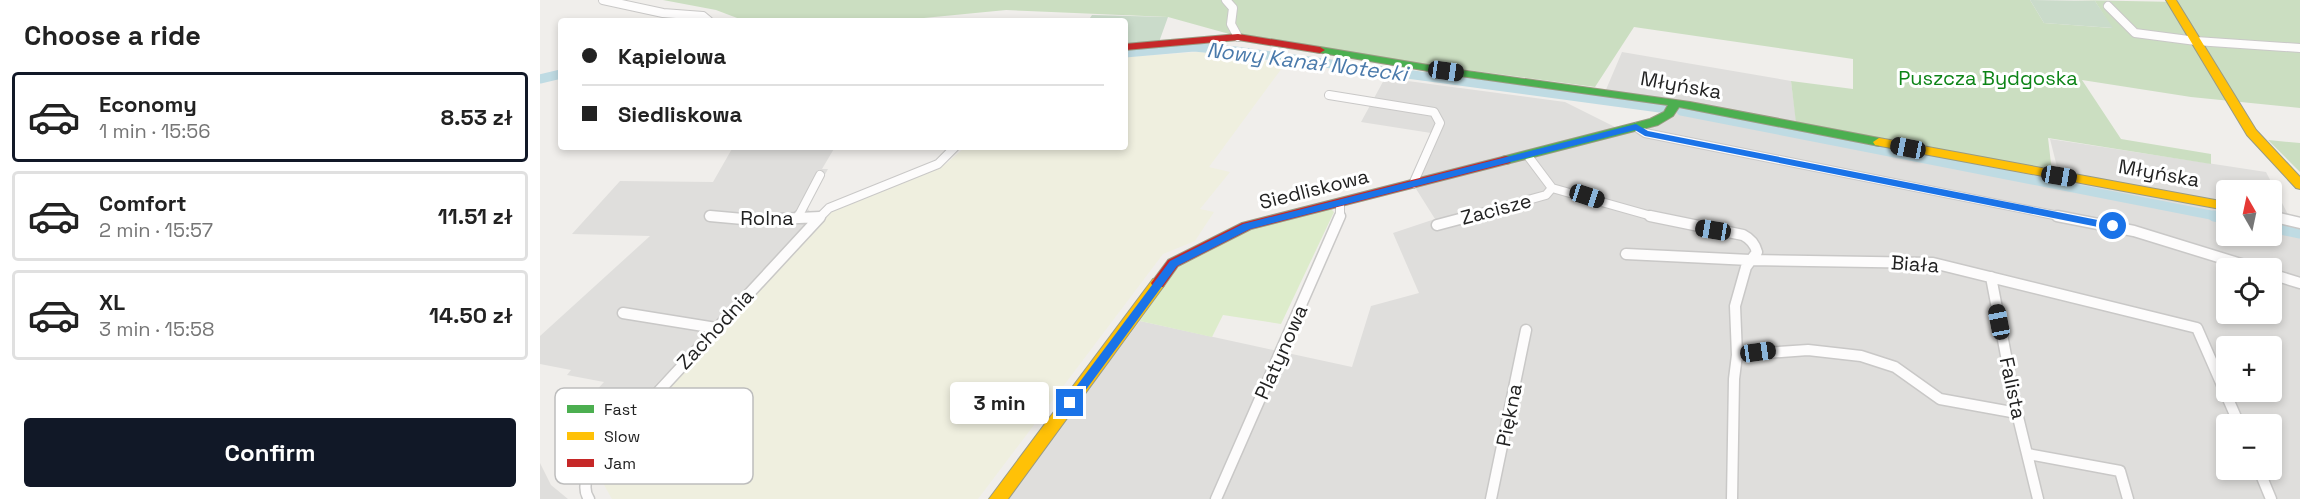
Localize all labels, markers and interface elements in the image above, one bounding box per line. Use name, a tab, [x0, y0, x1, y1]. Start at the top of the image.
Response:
text: Choose a ride	[24, 18, 201, 53]
water label: Nowy Kanał Notecki	[1205, 36, 1412, 88]
text: Kąpielowa	[618, 42, 726, 70]
car	[1427, 60, 1465, 82]
street label: Młyńska	[1638, 65, 1724, 105]
park label: Puszcza Bydgoska	[1898, 65, 2078, 91]
icon: car	[27, 90, 81, 144]
text: Economy	[99, 90, 197, 118]
text: Siedliskowa	[618, 100, 742, 128]
text: 8.53 zł	[441, 103, 513, 131]
text: 1 min · 15:56	[99, 118, 211, 144]
car	[1889, 136, 1927, 160]
street label: Młyńska	[2116, 153, 2202, 193]
street label: Siedliskowa	[1257, 163, 1371, 215]
car	[2040, 164, 2078, 188]
north arrow	[2216, 180, 2282, 246]
map controls	[2216, 180, 2282, 480]
car	[1567, 182, 1607, 210]
street label: Zacisze	[1458, 187, 1534, 231]
icon: car	[27, 189, 81, 243]
text: Comfort	[99, 189, 187, 217]
text: 11.51 zł	[438, 202, 513, 230]
street label: Rolna	[740, 205, 794, 231]
route start	[2099, 212, 2126, 239]
text: 2 min · 15:57	[99, 217, 213, 243]
car	[1694, 218, 1732, 242]
street label: Biała	[1890, 249, 1940, 279]
button: locate	[2216, 258, 2282, 324]
street label: Zachodnia	[671, 283, 759, 375]
icon: car	[27, 288, 81, 342]
text: XL	[99, 288, 125, 316]
text: 14.50 zł	[429, 301, 513, 329]
street label: Platynowa	[1249, 301, 1313, 403]
car	[1987, 303, 2011, 341]
text: 3 min · 15:58	[99, 316, 214, 342]
button: +	[2216, 336, 2282, 402]
car	[1739, 341, 1777, 363]
street label: Falista	[1994, 355, 2032, 421]
street label: Piękna	[1490, 381, 1528, 449]
callout: 3 min	[950, 382, 1049, 424]
legend	[555, 388, 753, 484]
route end	[1056, 389, 1083, 416]
text: 3 min	[974, 390, 1025, 416]
text: Fast	[604, 399, 637, 420]
button: −	[2216, 414, 2282, 480]
button: Confirm	[24, 418, 516, 487]
text: Slow	[604, 426, 640, 447]
text: Jam	[604, 453, 636, 474]

